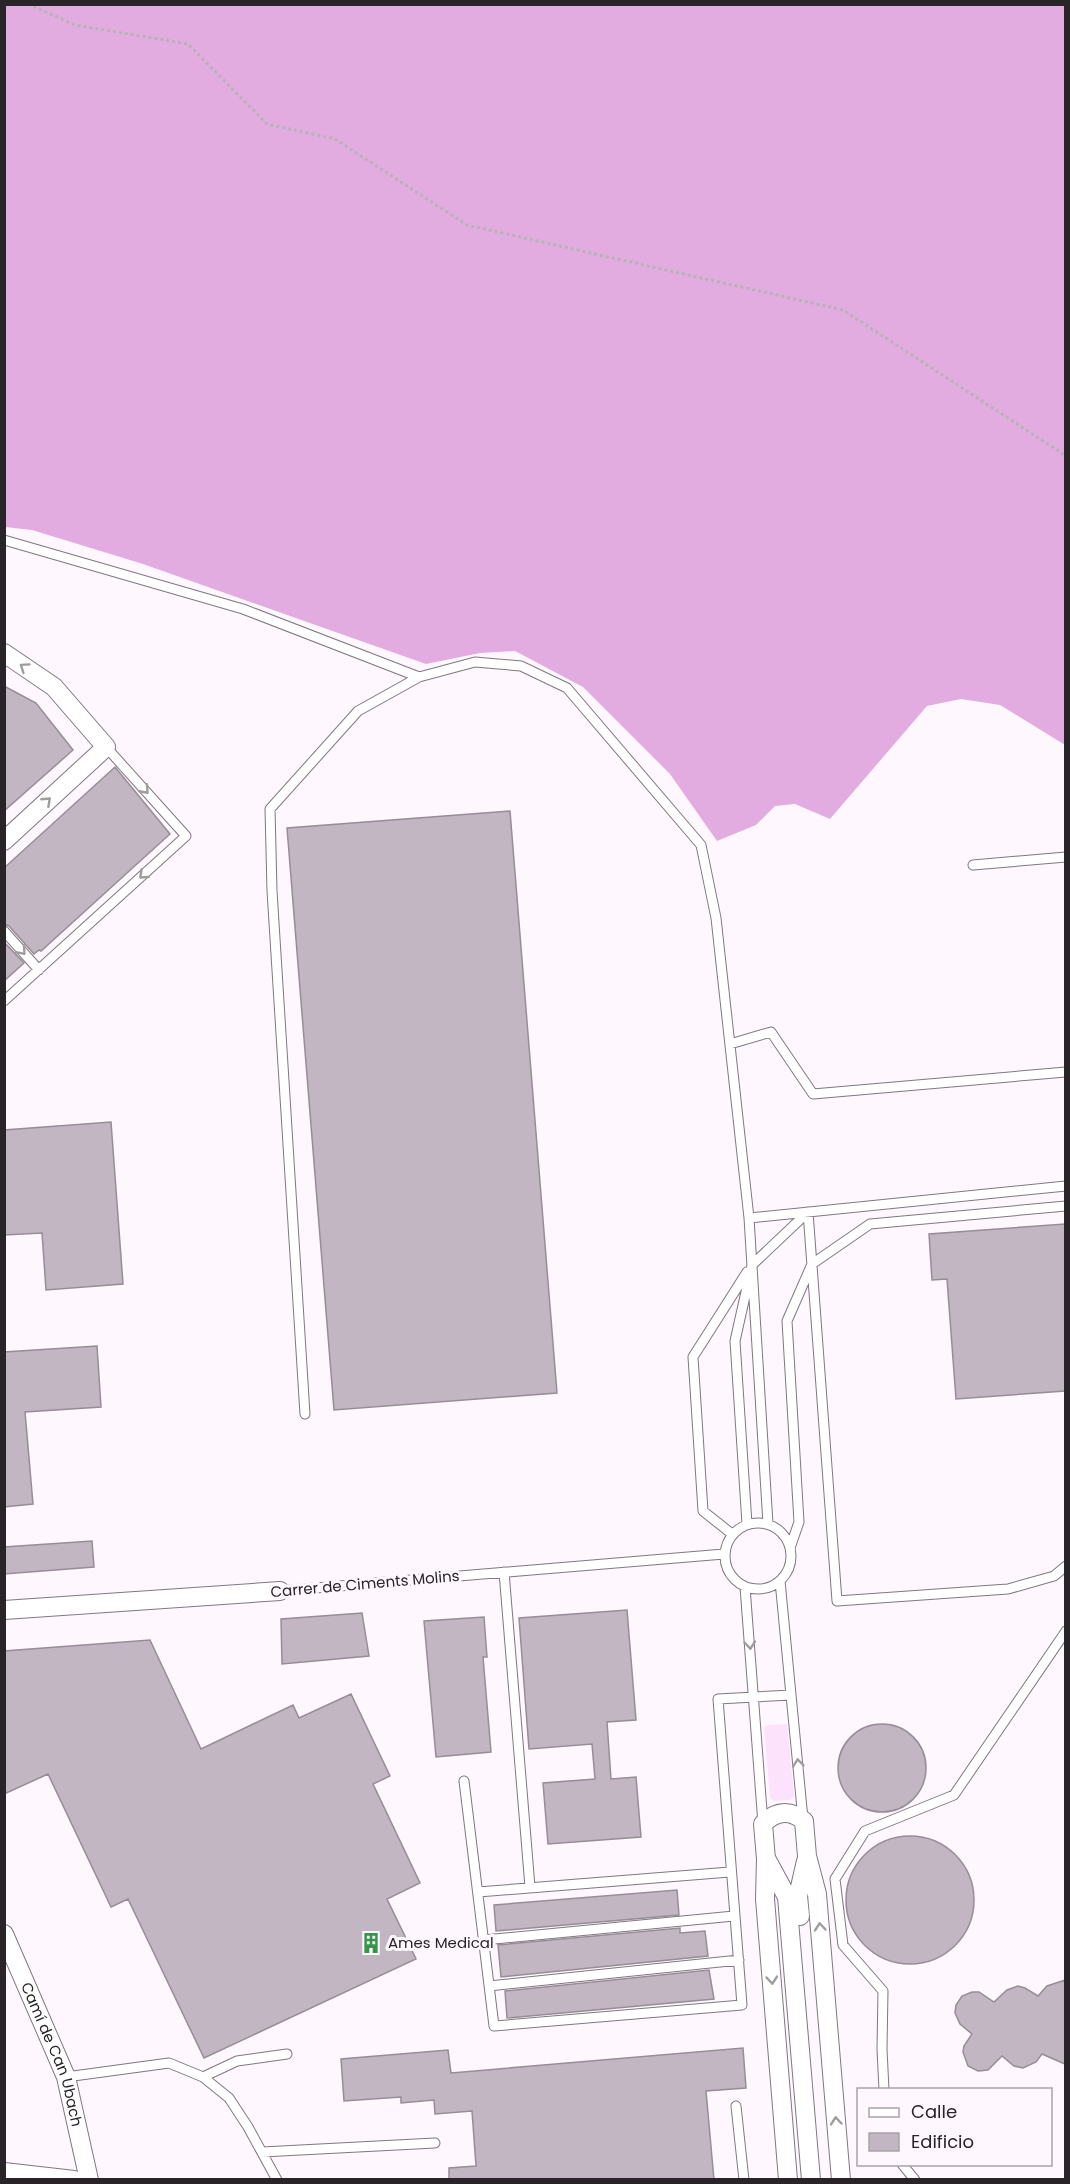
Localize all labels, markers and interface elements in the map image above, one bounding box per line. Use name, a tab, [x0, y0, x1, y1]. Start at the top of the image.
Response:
one-way arrow	[20, 663, 31, 674]
one-way arrow	[138, 783, 149, 794]
one-way arrow	[41, 797, 51, 808]
one-way arrow	[139, 868, 150, 879]
one-way arrow	[15, 944, 26, 955]
street label: Carrer de Ciments Molins	[270, 1565, 460, 1602]
one-way arrow	[743, 1641, 756, 1650]
one-way arrow	[792, 1758, 805, 1768]
one-way arrow	[814, 1922, 827, 1931]
building icon: Ames Medical	[359, 1931, 383, 1955]
place label: Ames Medical	[388, 1932, 494, 1953]
one-way arrow	[765, 1975, 778, 1984]
street label: Camí de Can Ubach	[16, 1979, 88, 2129]
legend	[857, 2088, 1052, 2166]
text: Calle	[911, 2099, 957, 2124]
one-way arrow	[830, 2117, 843, 2126]
text: Edificio	[911, 2129, 974, 2154]

